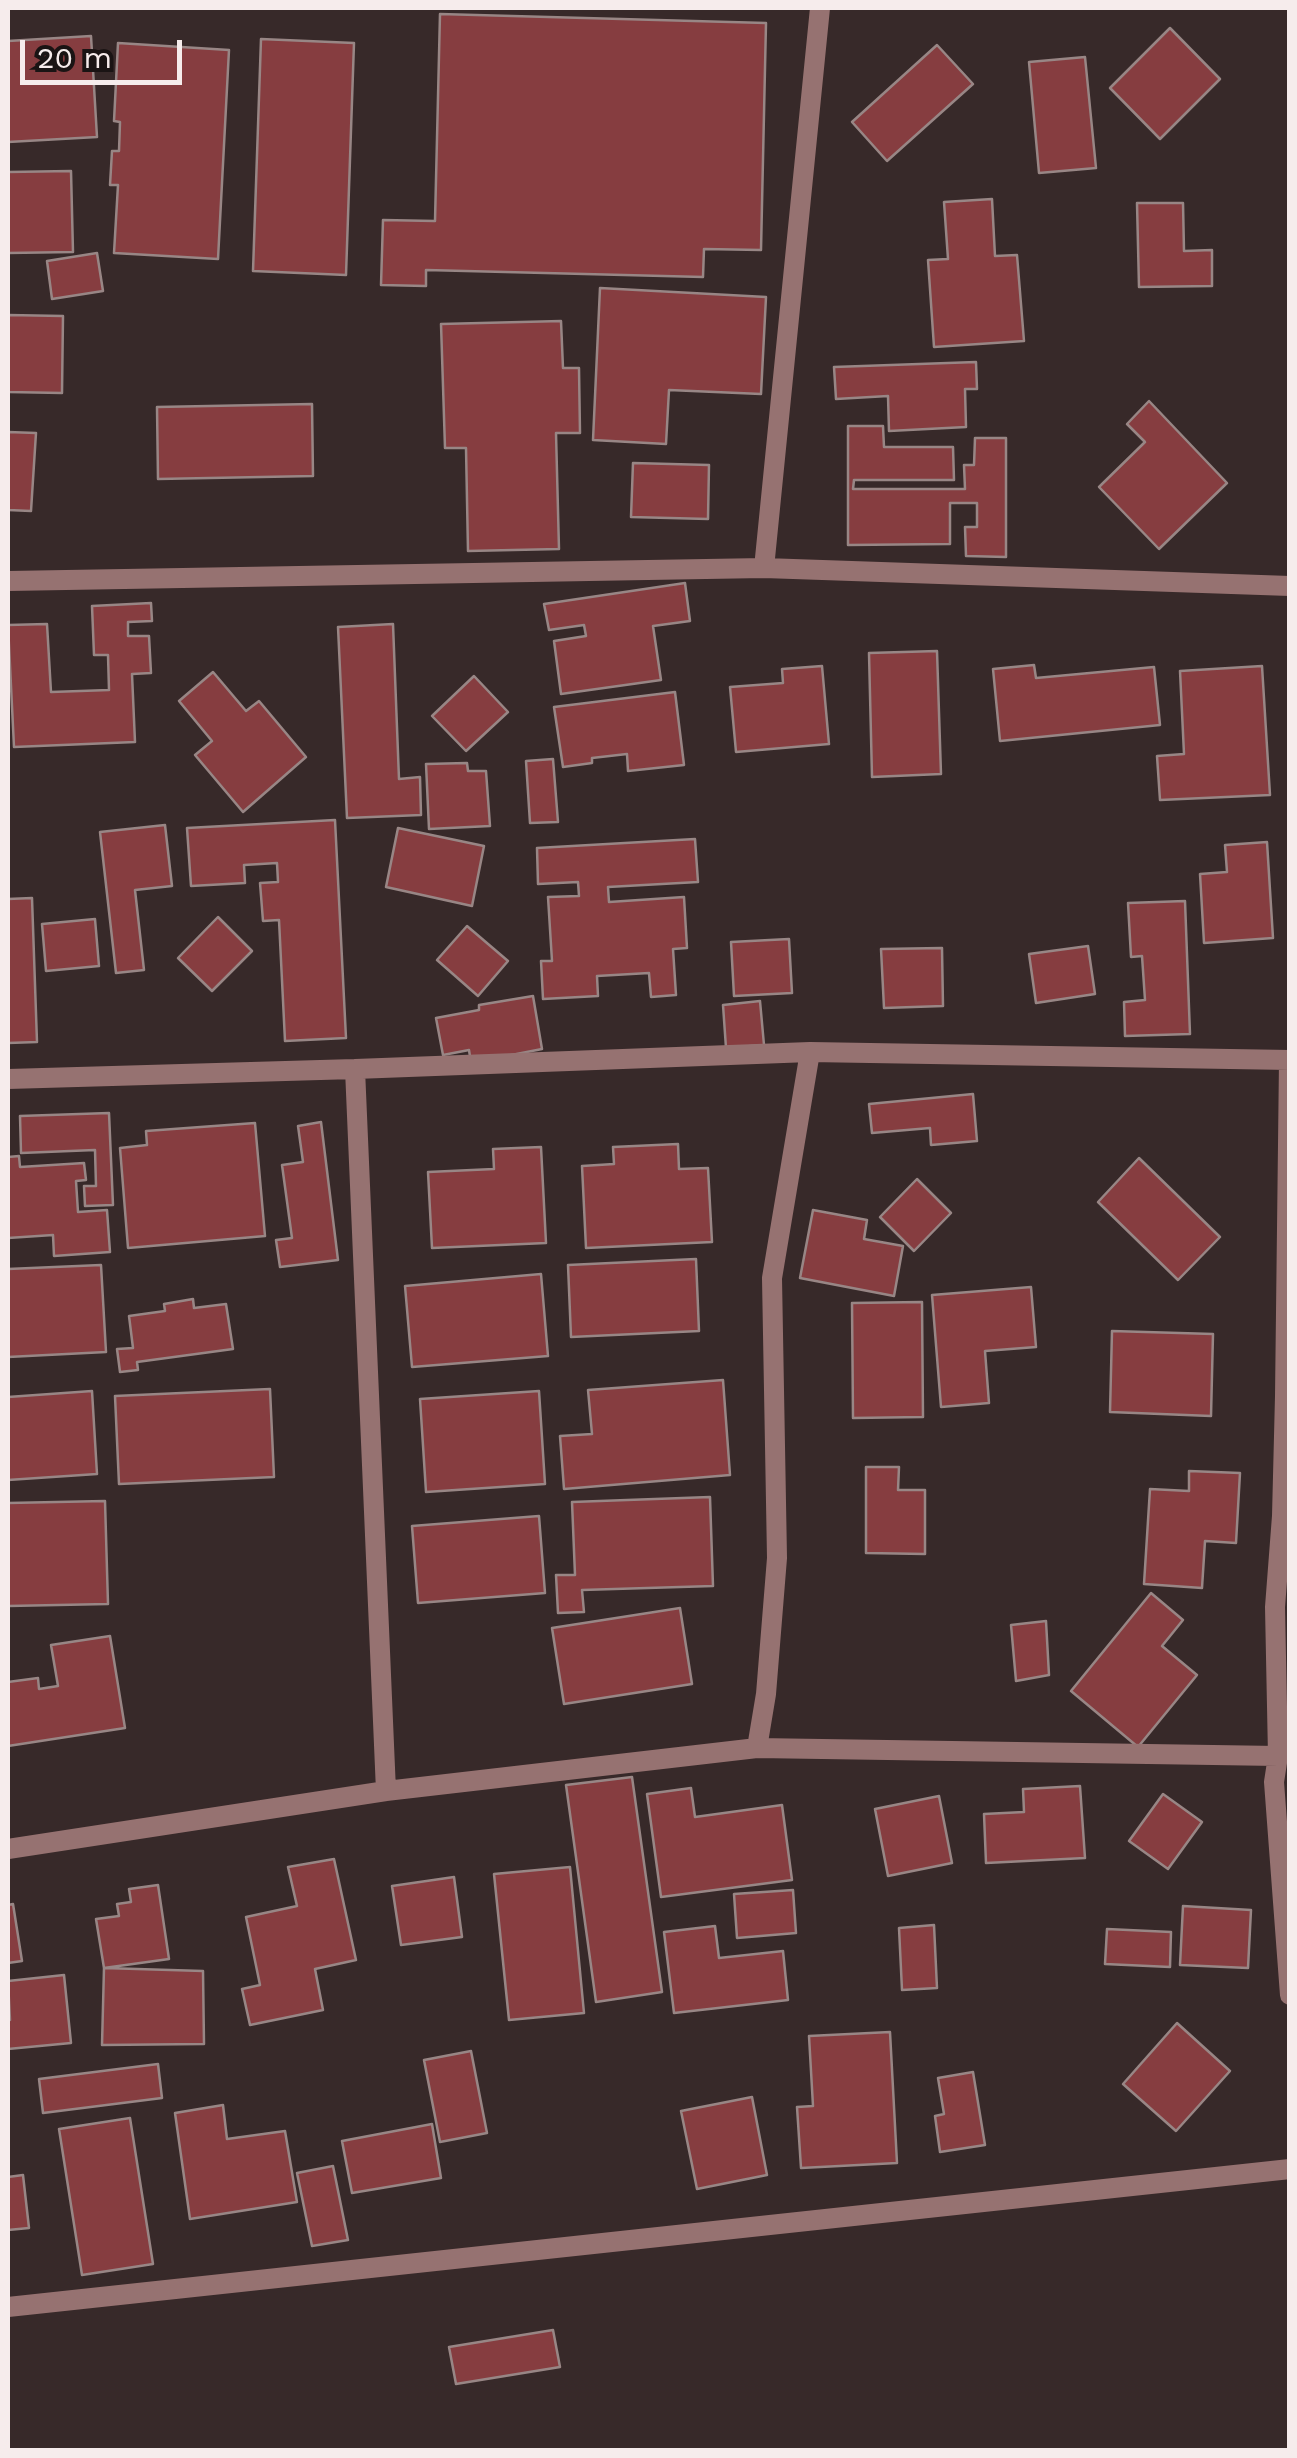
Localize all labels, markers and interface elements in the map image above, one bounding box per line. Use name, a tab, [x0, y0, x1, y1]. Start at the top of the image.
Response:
scale bar	[25, 20, 188, 82]
text: 20 m	[37, 40, 112, 75]

